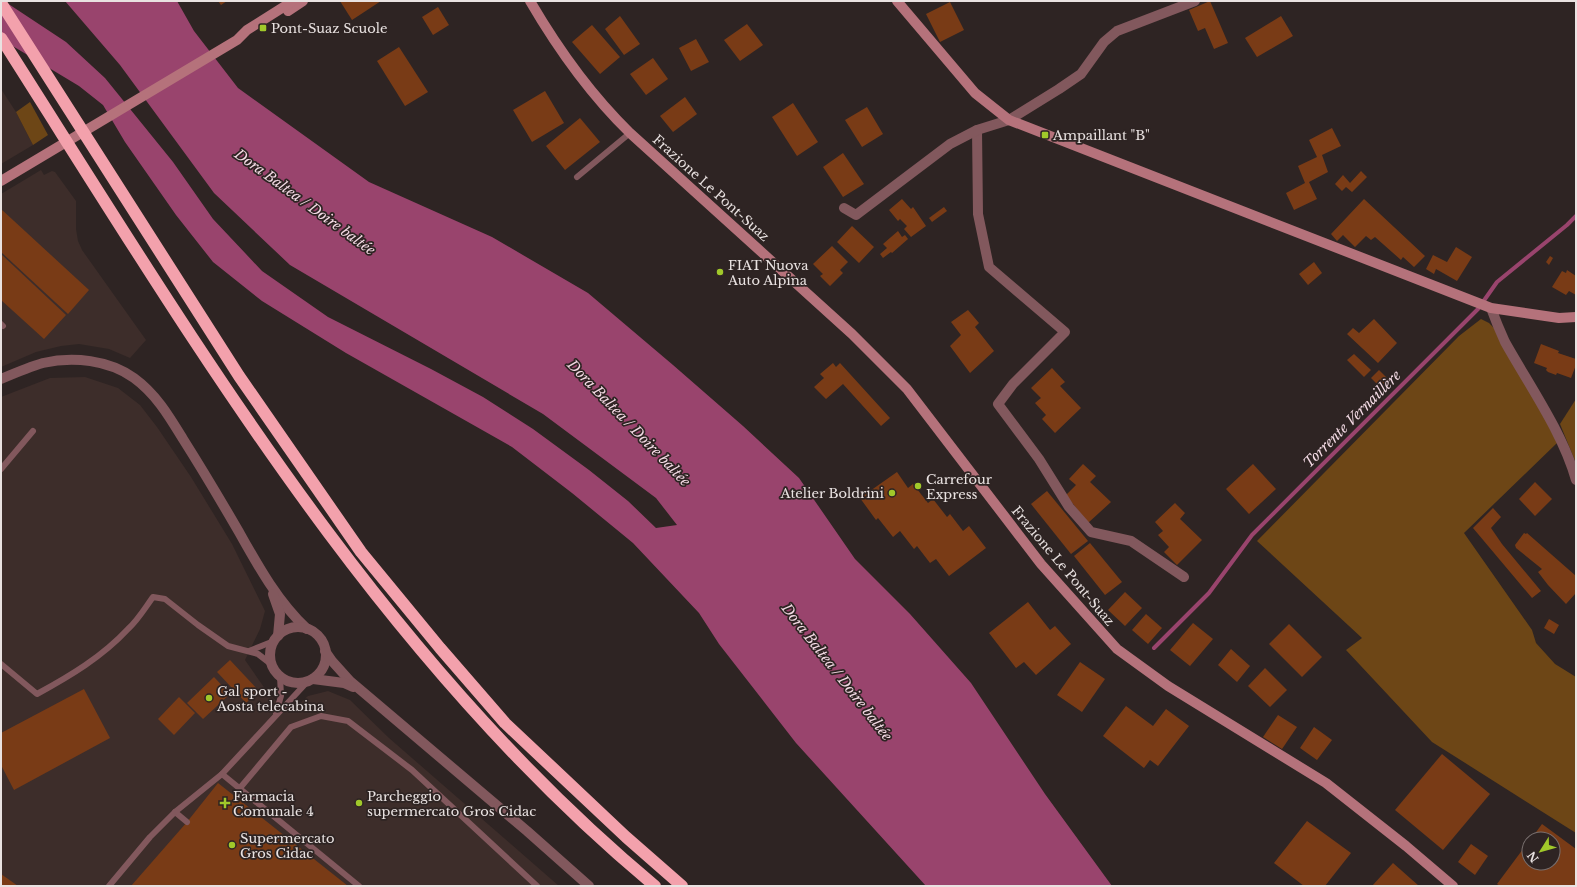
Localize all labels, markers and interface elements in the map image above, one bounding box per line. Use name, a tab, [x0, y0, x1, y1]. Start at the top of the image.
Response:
place label: Pont-Suaz Scuole	[271, 20, 387, 37]
marker: Pont-Suaz Scuole	[258, 23, 268, 33]
place label: Ampaillant "B"	[1052, 127, 1150, 144]
marker: Ampaillant "B"	[1040, 130, 1050, 140]
street label: Frazione Le Pont-Suaz	[649, 131, 773, 245]
water label: Dora Baltea / Doire baltée	[230, 144, 379, 259]
place label: FIAT Nuova Auto Alpina	[727, 257, 809, 289]
marker: FIAT Nuova Auto Alpina	[715, 267, 725, 277]
water label: Dora Baltea / Doire baltée	[563, 355, 695, 491]
water label: Torrente Vernaillère	[1299, 366, 1405, 472]
place label: Carrefour Express	[926, 471, 993, 503]
marker: Carrefour Express	[913, 481, 923, 491]
place label: Atelier Boldrini	[779, 485, 885, 502]
marker: Atelier Boldrini	[887, 488, 897, 498]
street label: Frazione Le Pont-Suaz	[1008, 503, 1118, 629]
water label: Dora Baltea / Doire baltée	[777, 599, 897, 745]
place label: Gal sport - Aosta telecabina	[216, 683, 325, 715]
marker: Gal sport - Aosta telecabina	[204, 693, 214, 703]
place label: Farmacia Comunale 4	[233, 788, 314, 820]
place label: Parcheggio supermercato Gros Cidac	[367, 788, 536, 820]
marker: Farmacia Comunale 4	[220, 798, 230, 808]
marker: Parcheggio supermercato Gros Cidac	[354, 798, 364, 808]
place label: Supermercato Gros Cidac	[240, 830, 335, 862]
north arrow	[1521, 831, 1561, 871]
marker: Supermercato Gros Cidac	[227, 840, 237, 850]
text: N	[1524, 848, 1542, 865]

